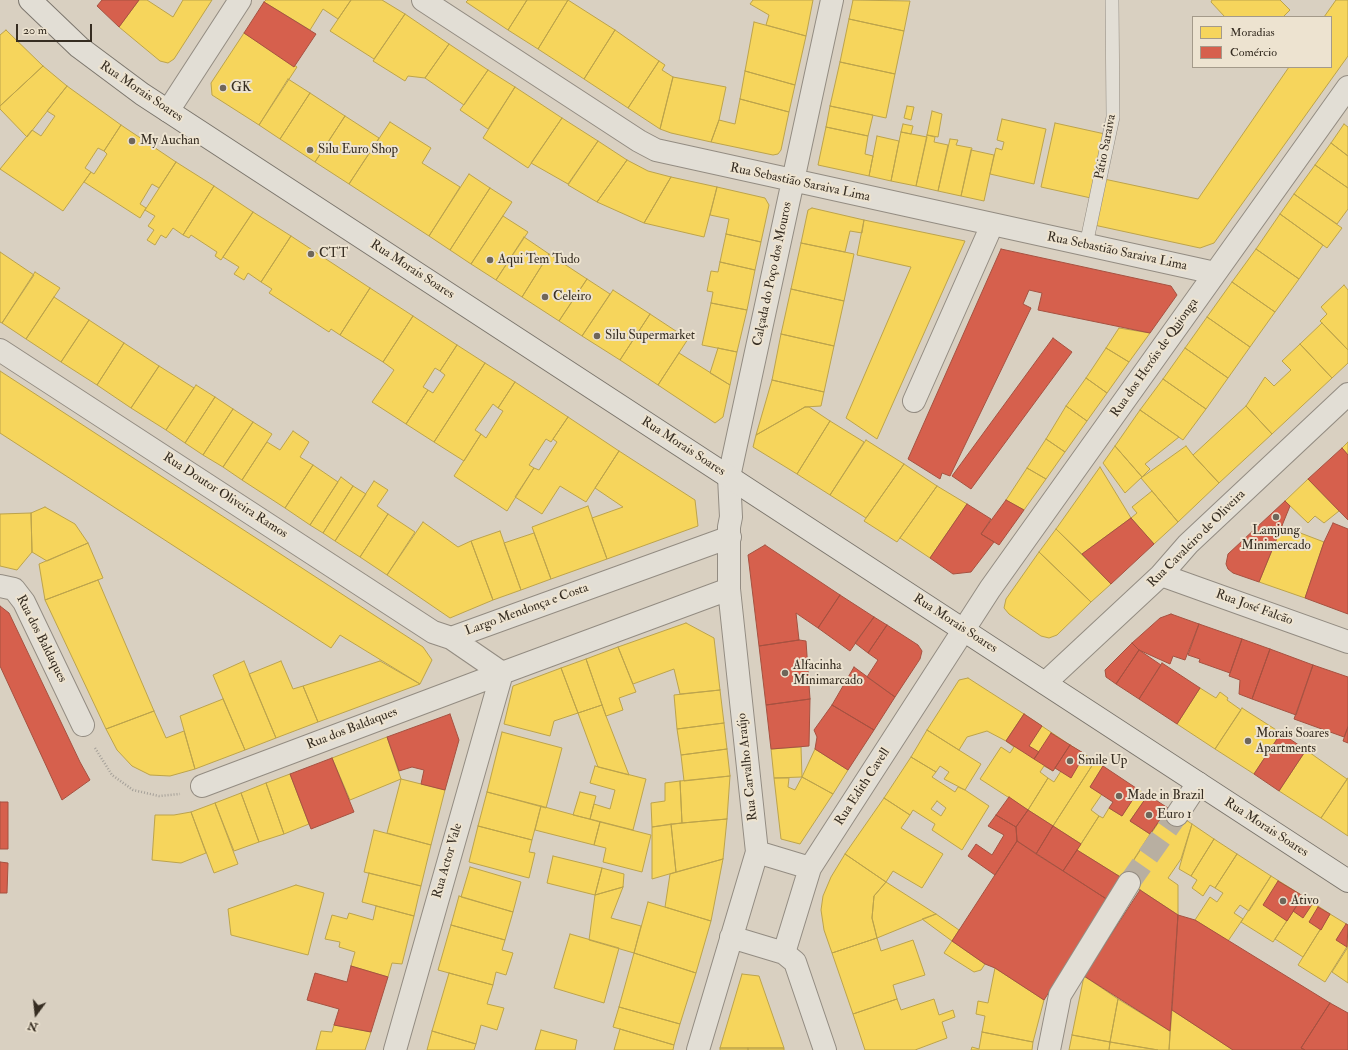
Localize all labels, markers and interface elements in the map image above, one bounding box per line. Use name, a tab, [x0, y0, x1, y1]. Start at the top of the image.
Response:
scale bar	[18, 16, 94, 42]
legend	[1192, 16, 1332, 68]
text: 20 m	[23, 23, 47, 38]
text: Moradias	[1230, 25, 1275, 40]
text: Comércio	[1230, 45, 1277, 60]
street label: Rua Morais Soares	[96, 58, 186, 126]
place label: GK	[231, 80, 251, 96]
marker: GK	[218, 83, 228, 93]
street label: Pátio Saraiva	[1092, 113, 1120, 181]
place label: My Auchan	[140, 133, 200, 149]
marker: My Auchan	[127, 136, 137, 146]
place label: Silu Euro Shop	[318, 142, 398, 158]
marker: Silu Euro Shop	[305, 145, 315, 155]
street label: Rua Sebastião Saraiva Lima	[728, 161, 872, 205]
street label: Calçada do Poço dos Mouros	[750, 201, 796, 347]
street label: Rua Sebastião Saraiva Lima	[1045, 230, 1189, 274]
street label: Rua Morais Soares	[367, 237, 457, 303]
place label: CTT	[319, 246, 348, 262]
marker: CTT	[306, 249, 316, 259]
place label: Aqui Tem Tudo	[498, 252, 580, 268]
marker: Aqui Tem Tudo	[485, 255, 495, 265]
place label: Celeiro	[553, 289, 591, 305]
marker: Celeiro	[540, 292, 550, 302]
street label: Rua dos Heróis de Quionga	[1108, 295, 1202, 421]
place label: Silu Supermarket	[605, 328, 695, 344]
marker: Silu Supermarket	[592, 331, 602, 341]
street label: Rua Morais Soares	[638, 414, 728, 480]
street label: Rua Doutor Oliveira Ramos	[160, 450, 290, 542]
street label: Rua Cavaleiro de Oliveira	[1145, 487, 1249, 591]
marker: Lamjung Minimercado	[1271, 512, 1281, 522]
place label: Lamjung Minimercado	[1241, 523, 1311, 554]
street label: Largo Mendonça e Costa	[463, 580, 591, 640]
street label: Rua José Falcão	[1213, 587, 1295, 629]
street label: Rua Morais Soares	[910, 591, 1000, 657]
street label: Rua dos Baldaques	[12, 593, 70, 685]
place label: Alfacinha Minimarcado	[793, 658, 863, 689]
marker: Alfacinha Minimarcado	[780, 668, 790, 678]
street label: Rua dos Baldaques	[304, 704, 400, 754]
street label: Rua Carvalho Araújo	[735, 712, 761, 822]
place label: Morais Soares Apartments	[1256, 726, 1329, 757]
marker: Morais Soares Apartments	[1243, 736, 1253, 746]
street label: Rua Edith Cavell	[832, 745, 894, 829]
place label: Smile Up	[1078, 753, 1127, 769]
marker: Smile Up	[1065, 756, 1075, 766]
place label: Made in Brazil	[1127, 788, 1204, 804]
marker: Made in Brazil	[1114, 791, 1124, 801]
street label: Rua Morais Soares	[1221, 795, 1311, 861]
place label: Euro 1	[1157, 807, 1192, 823]
marker: Euro 1	[1144, 810, 1154, 820]
street label: Rua Actor Vale	[430, 822, 466, 900]
place label: Ativo	[1291, 893, 1319, 909]
marker: Ativo	[1278, 896, 1288, 906]
north arrow	[16, 994, 56, 1034]
text: N	[26, 1019, 39, 1034]

